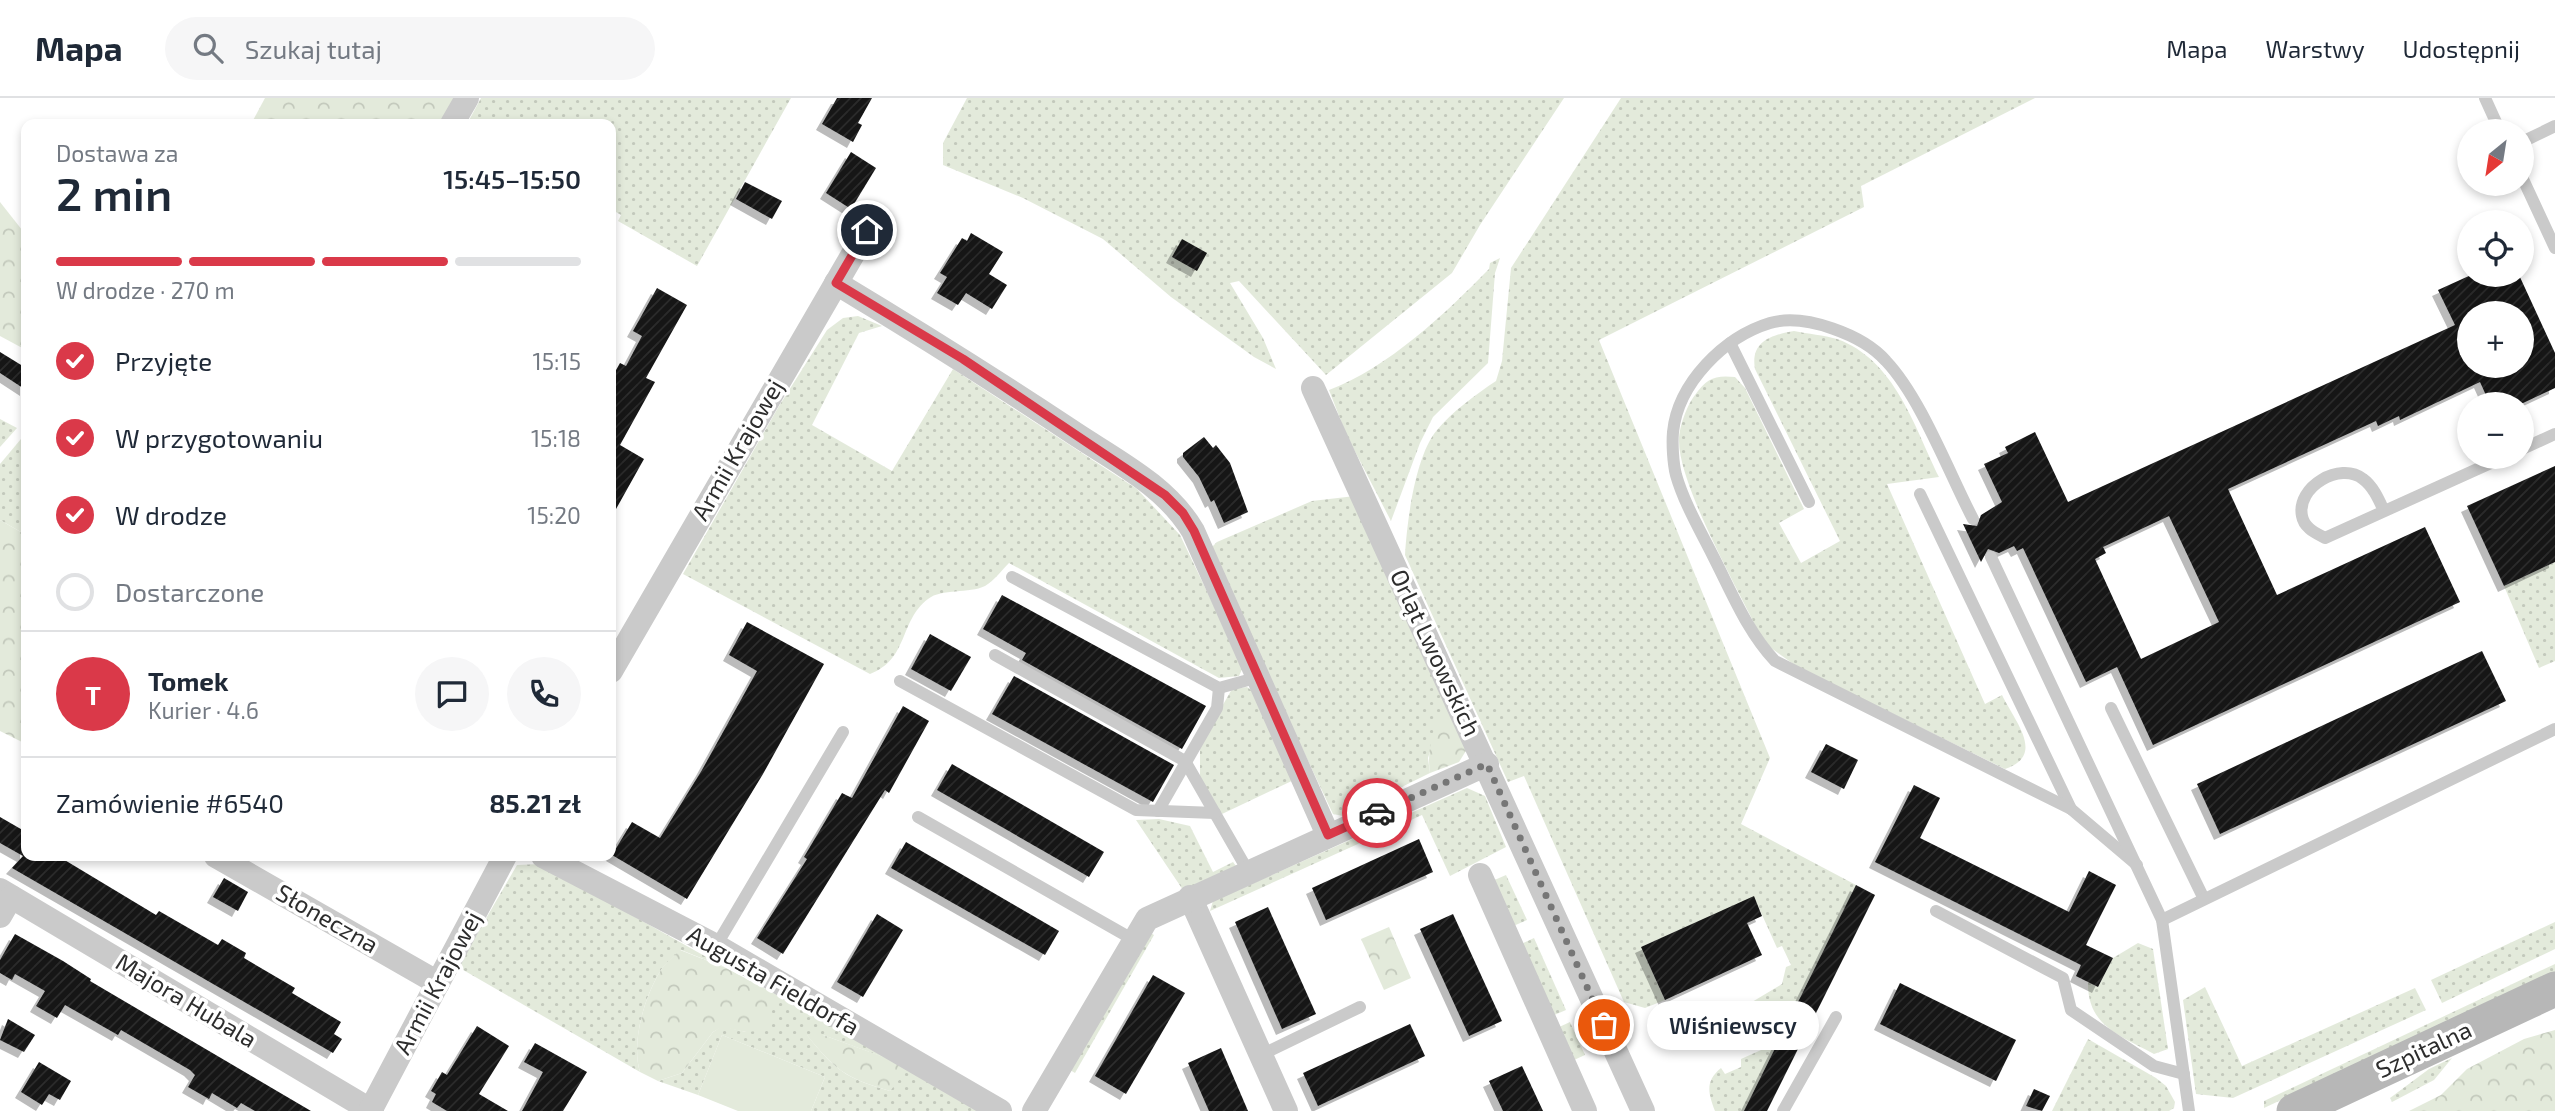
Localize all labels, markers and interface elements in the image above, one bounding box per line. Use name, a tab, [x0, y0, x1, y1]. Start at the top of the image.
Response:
search box	[165, 17, 655, 80]
text: Mapa	[35, 28, 123, 68]
icon: search	[189, 29, 227, 67]
text: Szukaj tutaj	[245, 33, 382, 64]
text: Mapa	[2166, 34, 2228, 63]
text: Warstwy	[2266, 34, 2365, 63]
text: Udostępnij	[2403, 34, 2520, 63]
north arrow	[2457, 119, 2534, 196]
map controls	[2457, 119, 2534, 469]
text: Dostawa za	[56, 139, 178, 167]
text: 15:45–15:50	[443, 163, 581, 194]
text: 2 min	[56, 165, 172, 220]
pin	[837, 200, 897, 260]
button: locate	[2457, 210, 2534, 287]
icon: home	[848, 211, 886, 249]
text: W drodze · 270 m	[56, 276, 235, 304]
button: +	[2457, 301, 2534, 378]
icon: check	[56, 342, 94, 380]
text: Przyjęte	[115, 345, 212, 376]
text: 15:15	[533, 347, 581, 375]
street label: Armii Krajowej	[685, 374, 789, 525]
button: −	[2457, 392, 2534, 469]
icon: check	[56, 419, 94, 457]
text: W przygotowaniu	[115, 422, 323, 453]
text: 15:18	[531, 424, 581, 452]
icon: check	[56, 496, 94, 534]
text: W drodze	[115, 499, 227, 530]
text: 15:20	[527, 501, 581, 529]
street label: Orląt Lwowskich	[1385, 564, 1488, 740]
text: Dostarczone	[115, 576, 264, 607]
button: chat	[415, 657, 489, 731]
button: phone	[507, 657, 581, 731]
text: Tomek	[148, 665, 229, 696]
text: T	[85, 679, 101, 710]
text: Kurier · 4.6	[148, 696, 259, 724]
courier	[1342, 778, 1412, 848]
text: Zamówienie #6540	[56, 787, 284, 818]
text: 85.21 zł	[489, 787, 581, 818]
icon: car	[1358, 794, 1396, 832]
street label: Słoneczna	[272, 877, 384, 958]
street label: Armii Krajowej	[387, 906, 487, 1059]
street label: Augusta Fieldorfa	[683, 919, 865, 1041]
street label: Majora Hubala	[111, 946, 262, 1053]
pin	[1574, 995, 1634, 1055]
callout: Wiśniewscy	[1646, 1000, 1817, 1049]
icon: bag	[1585, 1006, 1623, 1044]
text: Wiśniewscy	[1669, 1011, 1797, 1039]
street label: Szpitalna	[2371, 1014, 2476, 1083]

